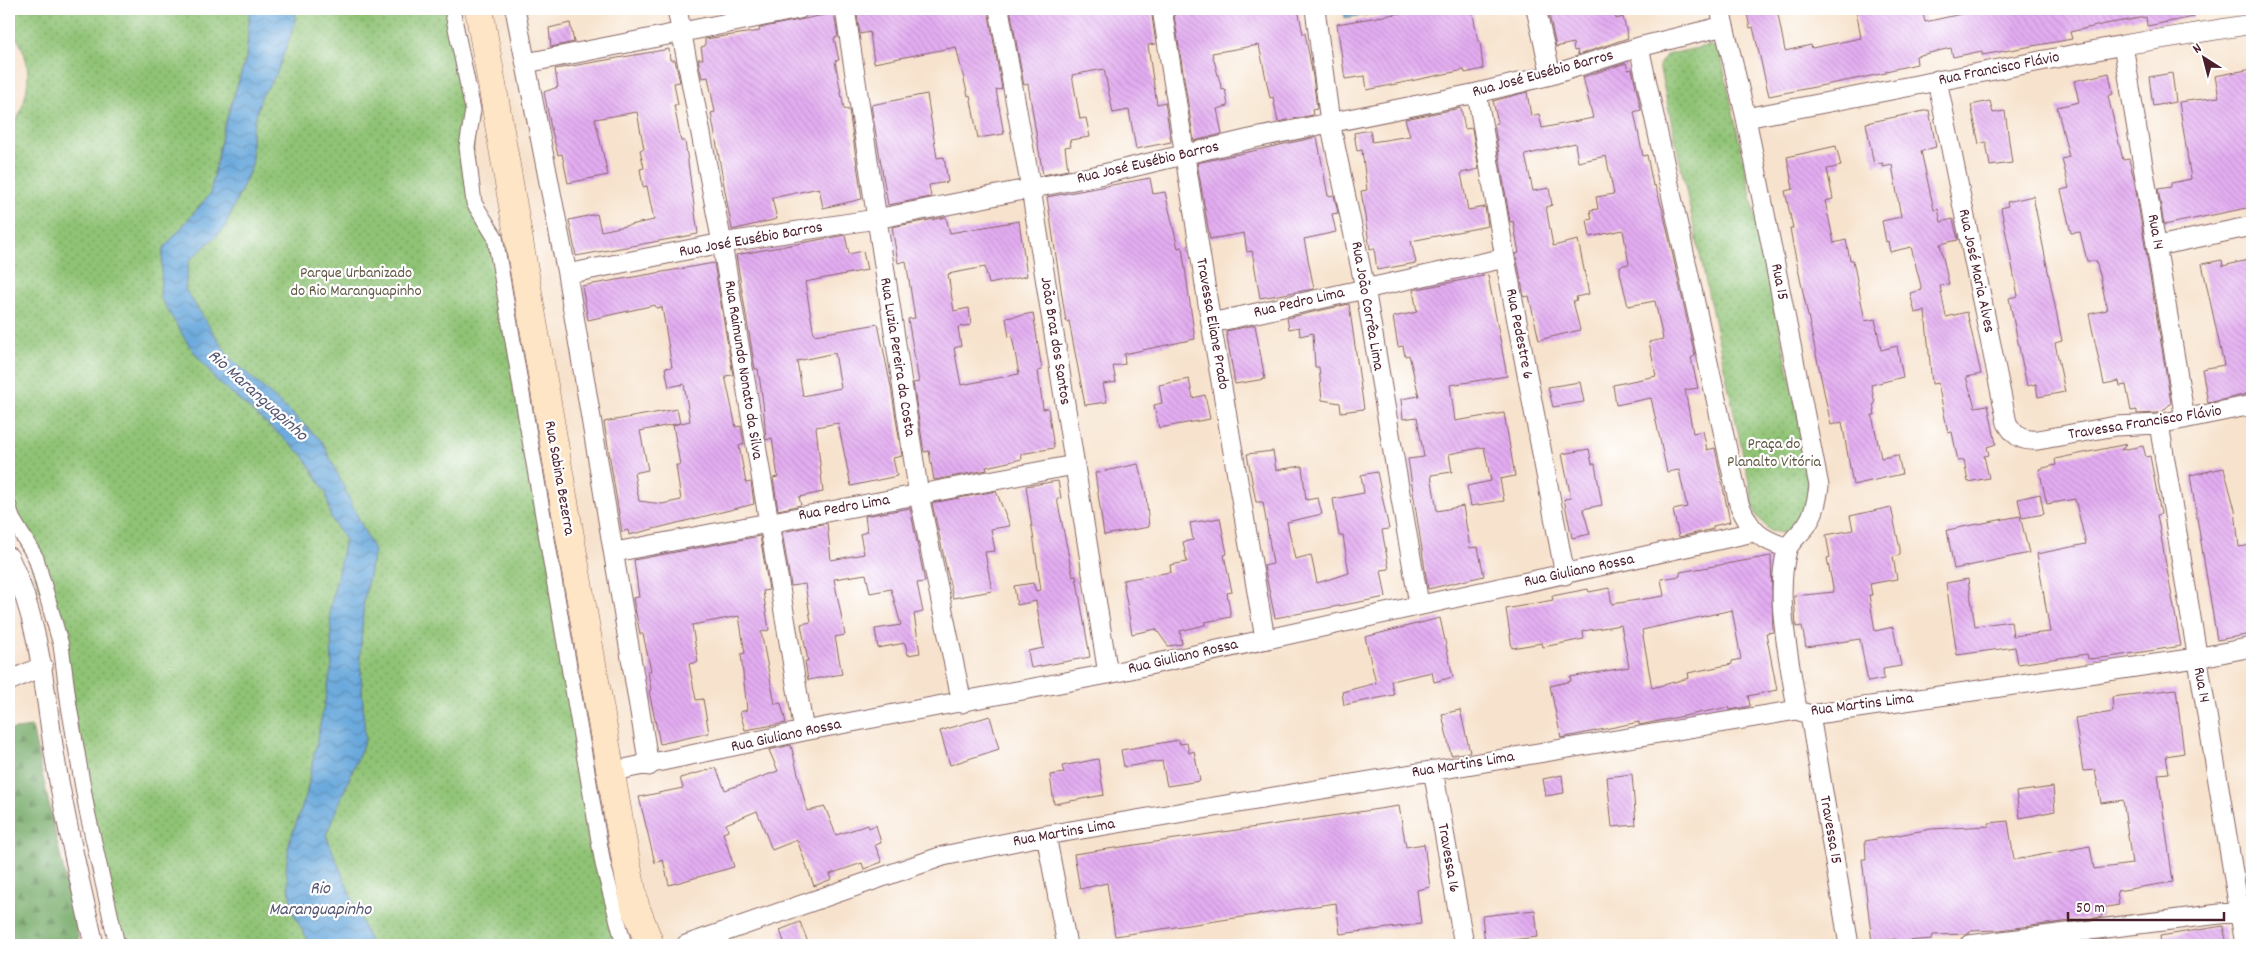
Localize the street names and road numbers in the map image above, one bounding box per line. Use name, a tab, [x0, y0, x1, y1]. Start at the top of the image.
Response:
street label: Rua José Eusébio Barros	[1470, 44, 1616, 104]
street label: Rua Francisco Flávio	[1937, 46, 2061, 92]
street label: Rua José Eusébio Barros	[1075, 135, 1222, 191]
street label: Rua José Maria Alves	[1952, 207, 2000, 335]
street label: Rua 14	[2141, 212, 2169, 252]
street label: Rua José Eusébio Barros	[677, 216, 825, 264]
street label: Rua João Corrêa Lima	[1344, 240, 1390, 373]
street label: Travessa Eliane Prado	[1189, 256, 1235, 392]
street label: Rua 15	[1764, 262, 1794, 302]
street label: João Braz dos Santos	[1034, 275, 1077, 407]
street label: Rua Luzia Pereira da Costa	[873, 276, 921, 439]
street label: Rua Raimundo Nonato da Silva	[717, 279, 769, 462]
street label: Rua Pedro Lima	[1251, 281, 1347, 325]
street label: Rua Pedestre 6	[1499, 287, 1539, 381]
street label: Travessa Francisco Flávio	[2067, 400, 2223, 446]
street label: Rua Sabina Bezerra	[538, 419, 580, 538]
street label: Rua Pedro Lima	[797, 489, 892, 527]
street label: Rua Giuliano Rossa	[1522, 548, 1637, 594]
street label: Rua Giuliano Rossa	[1126, 633, 1241, 681]
street label: Rua 14	[2187, 665, 2215, 705]
street label: Rua Martins Lima	[1809, 687, 1915, 723]
street label: Rua Giuliano Rossa	[729, 713, 844, 759]
street label: Rua Martins Lima	[1410, 745, 1516, 784]
street label: Travessa 15	[1813, 794, 1847, 866]
street label: Rua Martins Lima	[1011, 813, 1117, 853]
street label: Travessa 16	[1431, 822, 1465, 894]

